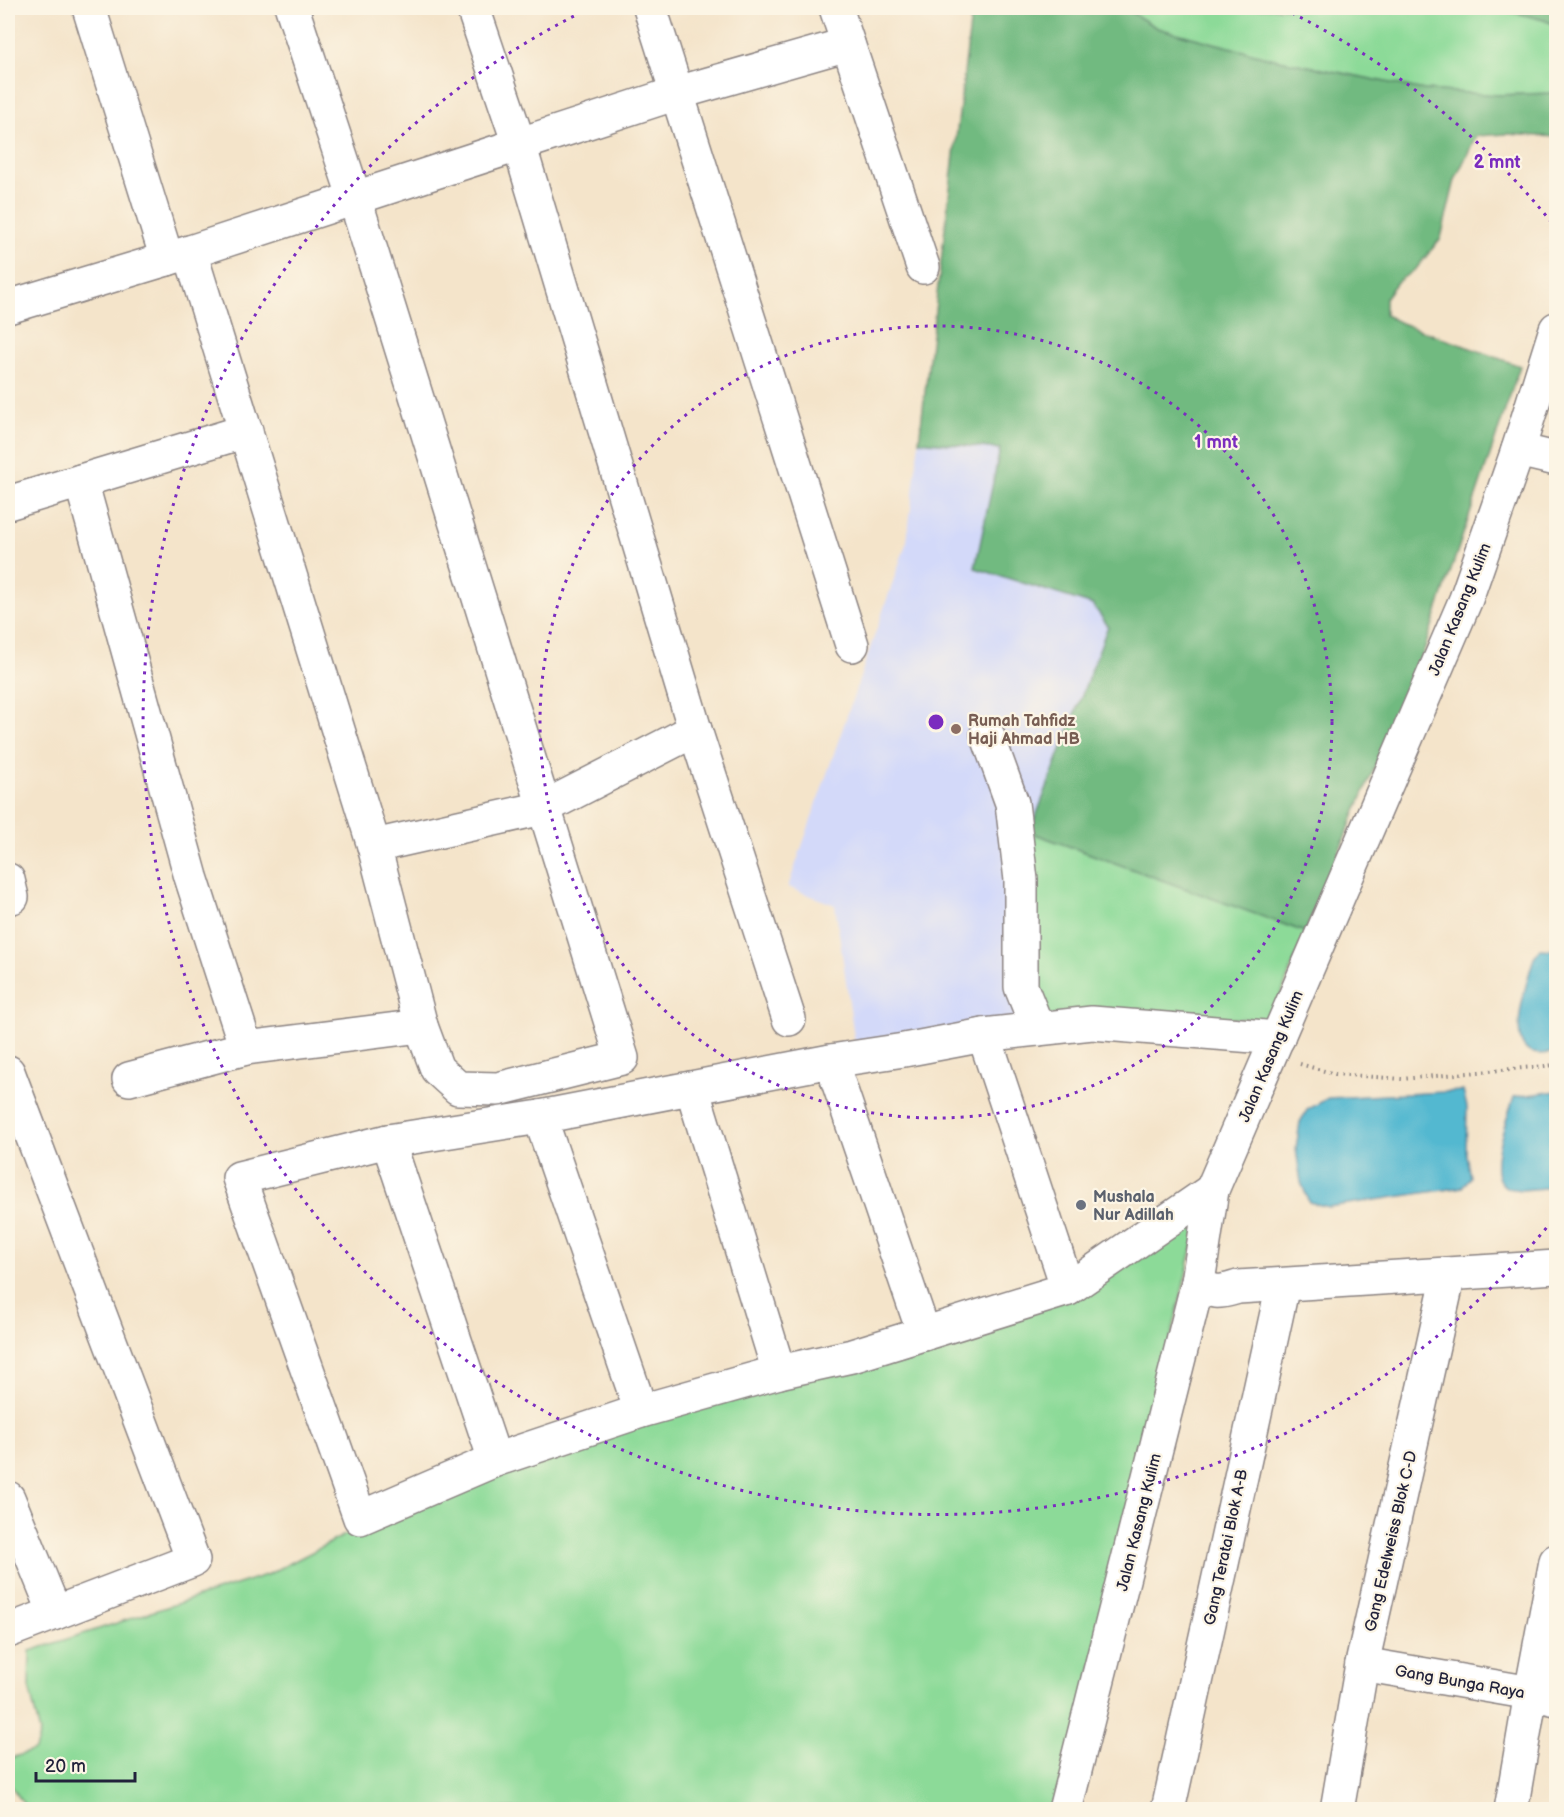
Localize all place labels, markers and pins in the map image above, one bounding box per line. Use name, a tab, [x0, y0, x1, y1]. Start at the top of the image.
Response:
centre of rings	[926, 712, 946, 732]
place label: Rumah Tahfidz Haji Ahmad HB	[968, 712, 1080, 749]
marker: Rumah Tahfidz Haji Ahmad HB	[949, 722, 963, 736]
place label: Mushala Nur Adillah	[1093, 1188, 1174, 1225]
marker: Mushala Nur Adillah	[1074, 1198, 1088, 1212]

